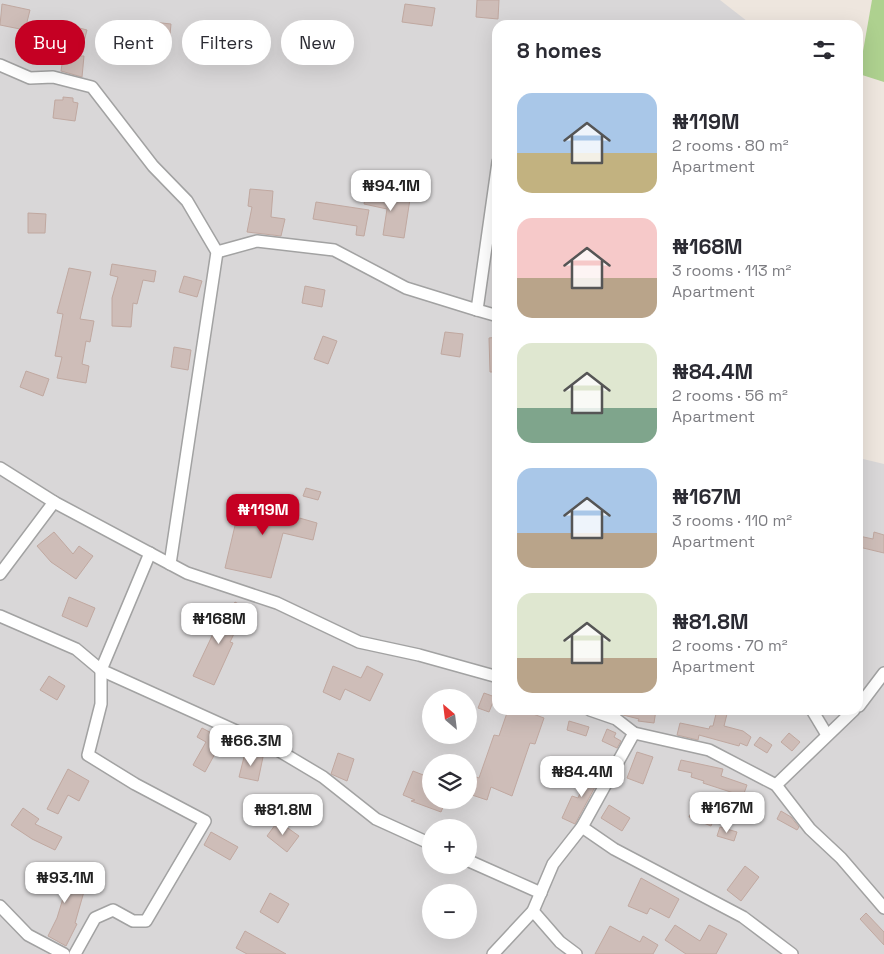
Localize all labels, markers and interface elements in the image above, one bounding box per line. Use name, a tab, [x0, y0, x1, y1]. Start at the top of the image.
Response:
chip: Buy	[15, 20, 85, 65]
chip: Rent	[95, 20, 172, 65]
chip: Filters	[182, 20, 271, 65]
chip: New	[281, 20, 354, 65]
icon: filters	[810, 36, 838, 64]
text: 8 homes	[517, 37, 602, 64]
text: ₦119M	[672, 108, 739, 135]
icon: home	[557, 113, 617, 173]
text: 2 rooms · 80 m²	[672, 135, 789, 156]
text: Apartment	[672, 156, 755, 177]
pin: ₦94.1M	[350, 170, 432, 212]
text: ₦94.1M	[362, 175, 420, 196]
text: ₦168M	[672, 233, 743, 260]
icon: home	[557, 238, 617, 298]
text: 3 rooms · 113 m²	[672, 260, 791, 281]
text: Apartment	[672, 281, 755, 302]
text: ₦84.4M	[672, 358, 753, 385]
icon: home	[557, 363, 617, 423]
text: 2 rooms · 56 m²	[672, 385, 788, 406]
text: Apartment	[672, 406, 755, 427]
text: ₦167M	[672, 483, 741, 510]
icon: home	[557, 488, 617, 548]
pin: ₦119M	[228, 494, 298, 536]
text: ₦119M	[237, 499, 289, 520]
text: 3 rooms · 110 m²	[672, 510, 792, 531]
text: Apartment	[672, 531, 755, 552]
pin: ₦168M	[184, 602, 254, 645]
text: ₦168M	[192, 608, 246, 629]
text: ₦81.8M	[672, 608, 748, 635]
icon: home	[557, 613, 617, 673]
text: 2 rooms · 70 m²	[672, 635, 788, 656]
text: Apartment	[672, 656, 755, 677]
north arrow	[422, 689, 478, 744]
map controls	[422, 689, 477, 939]
pin: ₦66.3M	[210, 724, 292, 767]
text: ₦66.3M	[220, 730, 282, 751]
button: layers	[422, 754, 477, 809]
pin: ₦84.4M	[541, 756, 623, 798]
text: ₦84.4M	[551, 761, 613, 782]
pin: ₦167M	[692, 792, 762, 834]
pin: ₦81.8M	[242, 794, 324, 836]
text: ₦167M	[701, 797, 753, 818]
text: ₦81.8M	[254, 799, 312, 820]
button: +	[422, 819, 477, 874]
pin: ₦93.1M	[24, 862, 106, 904]
text: ₦93.1M	[36, 867, 94, 888]
button: −	[422, 884, 477, 939]

